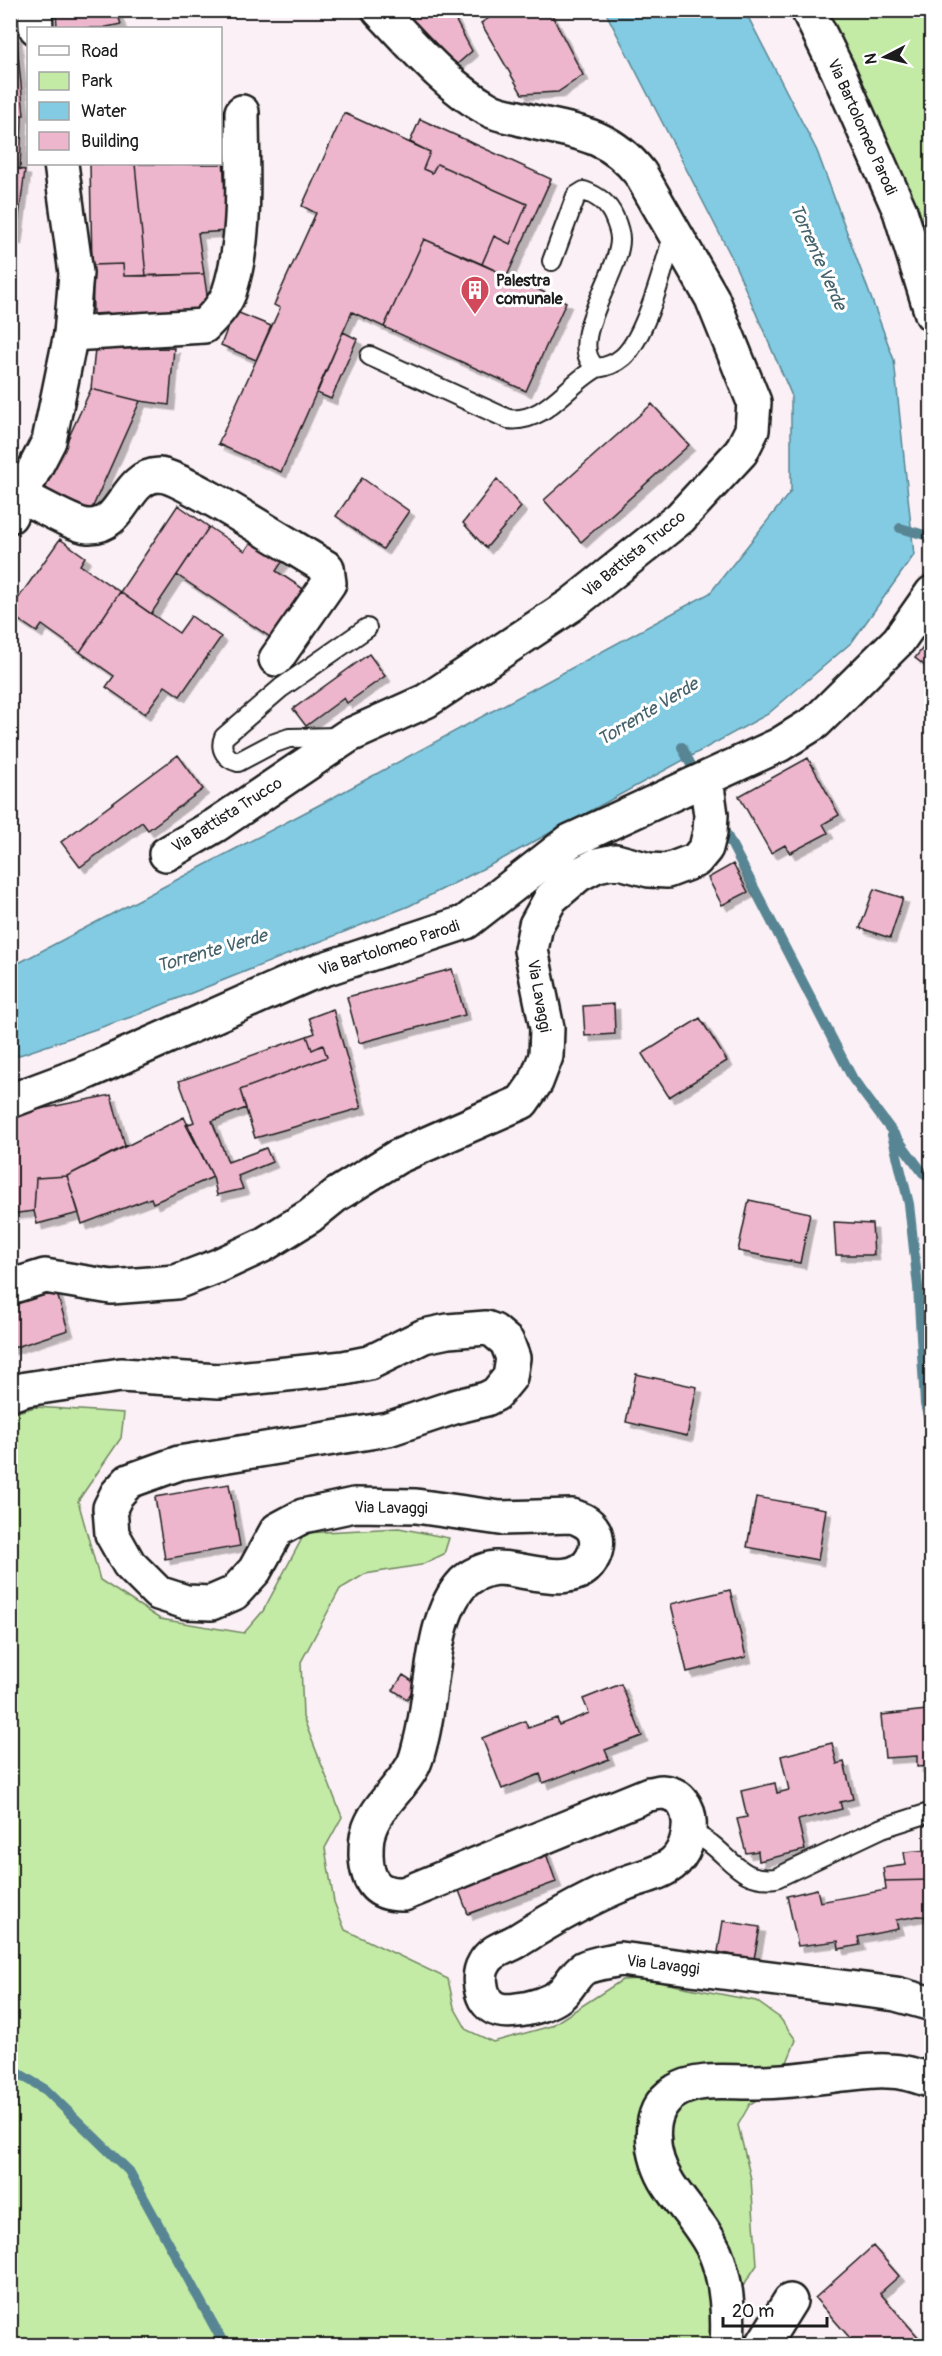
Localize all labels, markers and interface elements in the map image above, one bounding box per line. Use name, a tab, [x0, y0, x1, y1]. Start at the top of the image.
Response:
legend	[27, 27, 222, 165]
north arrow	[855, 27, 915, 87]
text: Road	[81, 40, 118, 63]
text: N	[860, 52, 882, 65]
street label: Via Bartolomeo Parodi	[823, 56, 901, 198]
text: Park	[81, 70, 113, 93]
text: Water	[81, 100, 127, 123]
text: Building	[81, 130, 139, 153]
water label: Torrente Verde	[784, 200, 852, 315]
place label: Palestra comunale	[495, 271, 564, 309]
building icon: Palestra comunale	[459, 274, 491, 316]
street label: Via Battista Trucco	[579, 506, 690, 602]
water label: Torrente Verde	[593, 672, 704, 751]
street label: Via Battista Trucco	[168, 773, 286, 857]
street label: Via Bartolomeo Parodi	[316, 916, 462, 980]
water label: Torrente Verde	[154, 924, 272, 978]
street label: Via Lavaggi	[523, 958, 555, 1034]
street label: Via Lavaggi	[354, 1497, 428, 1519]
street label: Via Lavaggi	[625, 1951, 701, 1979]
scale bar	[723, 2290, 826, 2328]
text: 20 m	[732, 2300, 774, 2323]

